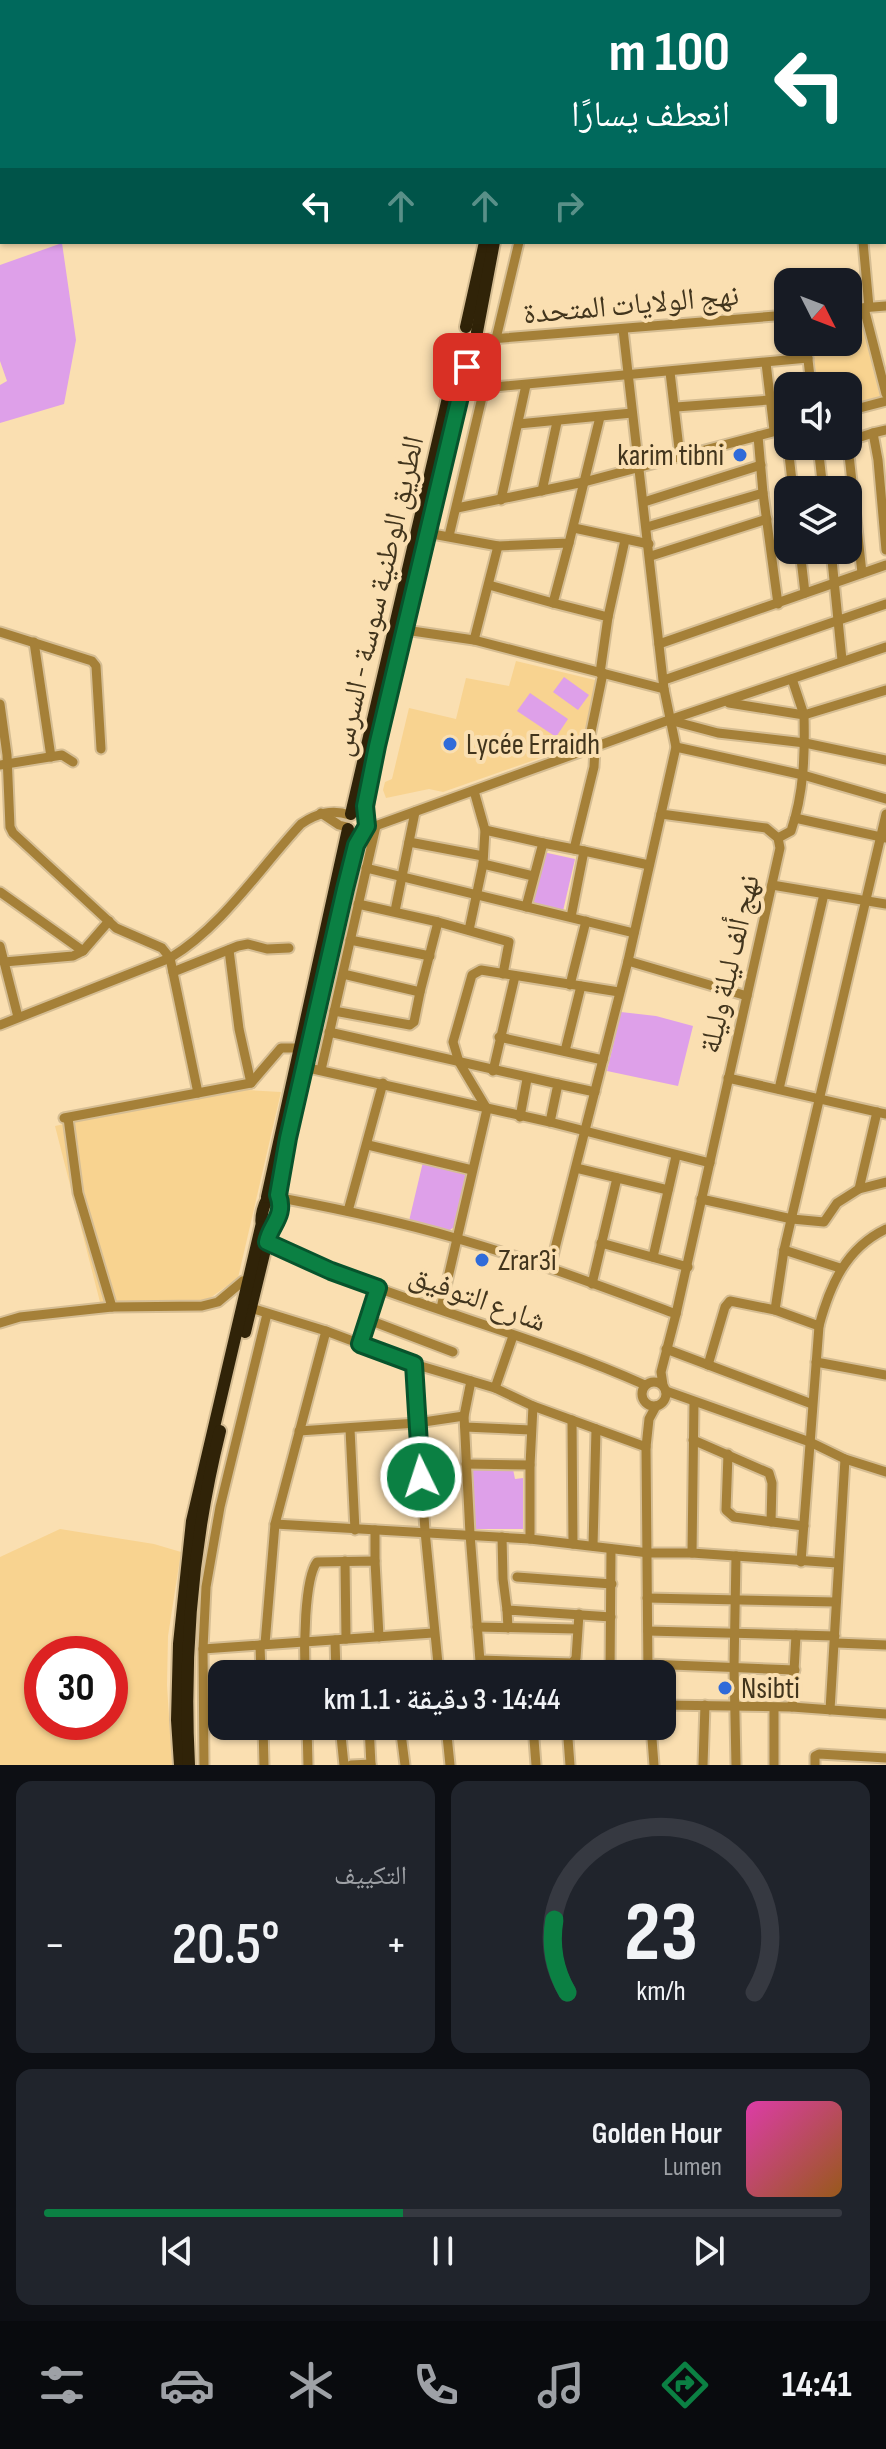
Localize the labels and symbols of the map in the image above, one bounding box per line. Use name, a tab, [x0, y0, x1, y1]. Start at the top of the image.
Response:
north arrow	[774, 268, 862, 356]
street label: نهج الولايات المتحدة	[522, 278, 740, 332]
pin	[433, 333, 501, 401]
street label: الطريق الوطنية سوسة - السرس	[324, 433, 432, 760]
place label: karim tibni	[617, 438, 724, 474]
marker: karim tibni	[731, 446, 749, 464]
place label: Lycée Erraidh	[466, 727, 600, 763]
marker: Lycée Erraidh	[441, 735, 459, 753]
street label: نهج ألف ليلة وليلة	[690, 871, 768, 1057]
place label: Zrar3i	[498, 1243, 557, 1279]
marker: Zrar3i	[473, 1251, 491, 1269]
street label: شارع التوفيق	[404, 1258, 551, 1340]
position arrow	[379, 1435, 463, 1519]
speed limit sign: 30	[24, 1636, 128, 1740]
place label: Nsibti	[741, 1671, 800, 1707]
marker: Nsibti	[716, 1679, 734, 1697]

